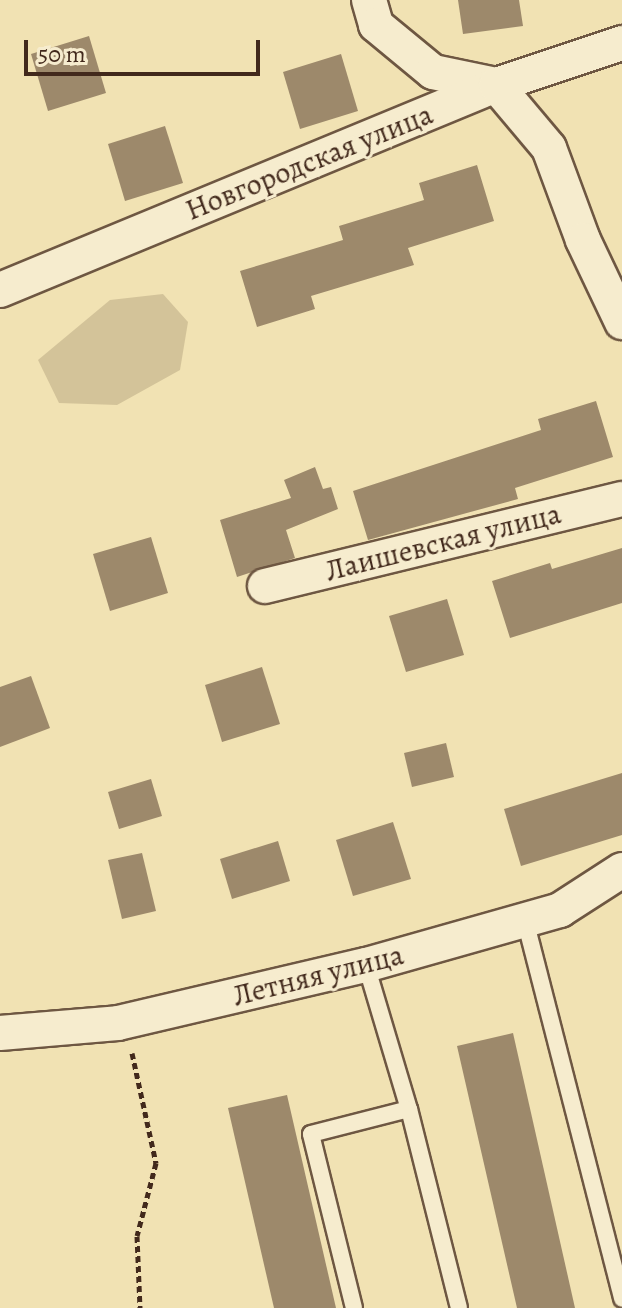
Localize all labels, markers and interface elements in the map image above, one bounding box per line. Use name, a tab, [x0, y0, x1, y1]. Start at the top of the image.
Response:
scale bar	[28, 24, 264, 74]
text: 50 m	[38, 38, 86, 70]
street label: Новгородская улица	[180, 96, 438, 228]
street label: Лаишевская улица	[321, 495, 565, 589]
street label: Летняя улица	[229, 936, 407, 1014]

